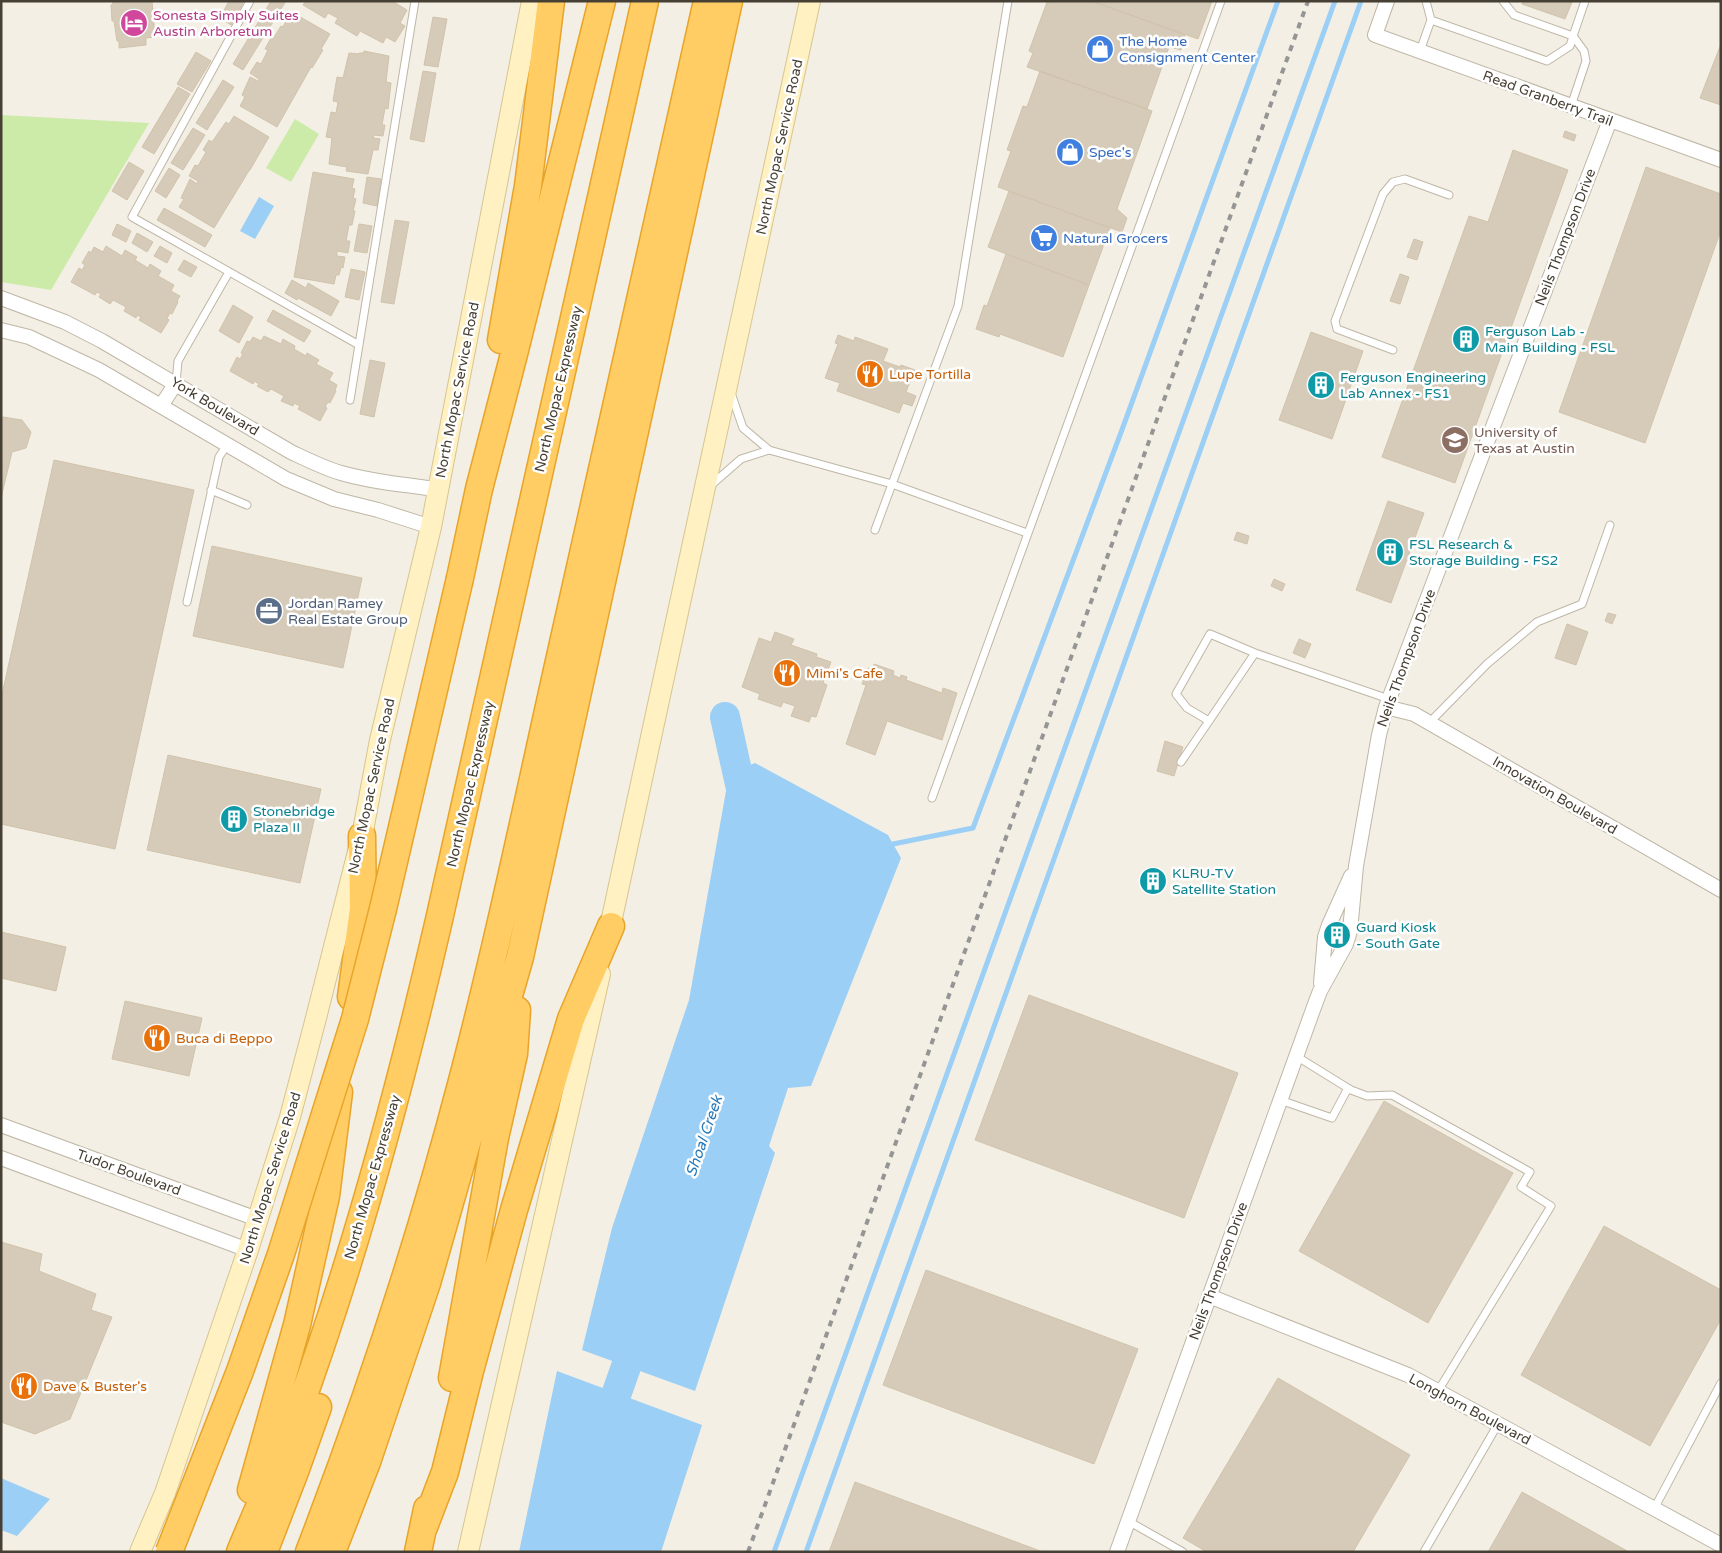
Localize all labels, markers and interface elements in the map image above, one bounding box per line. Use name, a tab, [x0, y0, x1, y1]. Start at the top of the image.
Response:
place label: Sonesta Simply Suites Austin Arboretum	[153, 7, 299, 40]
hotel icon: Sonesta Simply Suites Austin Arboretum	[119, 8, 149, 38]
place label: The Home Consignment Center	[1119, 33, 1256, 66]
shop icon: The Home Consignment Center	[1085, 34, 1115, 64]
street label: North Mopac Service Road	[753, 58, 806, 236]
street label: Read Granberry Trail	[1480, 67, 1615, 130]
shop icon: Spec's	[1055, 137, 1085, 167]
place label: Spec's	[1089, 144, 1132, 161]
street label: Neils Thompson Drive	[1531, 166, 1599, 308]
supermarket icon: Natural Grocers	[1029, 223, 1059, 253]
place label: Natural Grocers	[1063, 230, 1168, 247]
street label: North Mopac Service Road	[432, 301, 483, 480]
street label: North Mopac Expressway	[531, 304, 586, 474]
place label: Ferguson Lab - Main Building - FSL	[1485, 323, 1615, 356]
building icon: Ferguson Lab - Main Building - FSL	[1451, 324, 1481, 354]
restaurant icon: Lupe Tortilla	[855, 359, 885, 389]
place label: Lupe Tortilla	[889, 366, 971, 383]
place label: Ferguson Engineering Lab Annex - FS1	[1340, 369, 1486, 402]
building icon: Ferguson Engineering Lab Annex - FS1	[1306, 370, 1336, 400]
street label: York Boulevard	[167, 373, 262, 440]
place label: University of Texas at Austin	[1474, 424, 1575, 457]
school or university icon: University of Texas at Austin	[1440, 425, 1470, 455]
place label: FSL Research & Storage Building - FS2	[1409, 536, 1558, 569]
building icon: FSL Research & Storage Building - FS2	[1375, 537, 1405, 567]
street label: Neils Thompson Drive	[1374, 587, 1439, 729]
place label: Jordan Ramey Real Estate Group	[288, 595, 408, 628]
office icon: Jordan Ramey Real Estate Group	[254, 596, 284, 626]
restaurant icon: Mimi's Cafe	[772, 658, 802, 688]
place label: Mimi's Cafe	[806, 665, 883, 682]
street label: North Mopac Service Road	[345, 697, 398, 875]
street label: North Mopac Expressway	[443, 699, 498, 869]
street label: Innovation Boulevard	[1489, 753, 1620, 838]
place label: Stonebridge Plaza II	[253, 803, 335, 836]
building icon: Stonebridge Plaza II	[219, 804, 249, 834]
place label: KLRU-TV Satellite Station	[1172, 865, 1276, 898]
building icon: KLRU-TV Satellite Station	[1138, 866, 1168, 896]
place label: Guard Kiosk - South Gate	[1356, 919, 1440, 952]
building icon: Guard Kiosk - South Gate	[1322, 920, 1352, 950]
restaurant icon: Buca di Beppo	[142, 1023, 172, 1053]
place label: Buca di Beppo	[176, 1030, 273, 1047]
street label: North Mopac Service Road	[236, 1090, 305, 1266]
water label: Shoal Creek	[682, 1091, 727, 1179]
street label: North Mopac Expressway	[341, 1093, 404, 1261]
street label: Tudor Boulevard	[74, 1146, 183, 1199]
street label: Neils Thompson Drive	[1186, 1200, 1251, 1342]
street label: Longhorn Boulevard	[1406, 1370, 1534, 1449]
restaurant icon: Dave & Buster's	[9, 1371, 39, 1401]
place label: Dave & Buster's	[43, 1378, 147, 1395]

